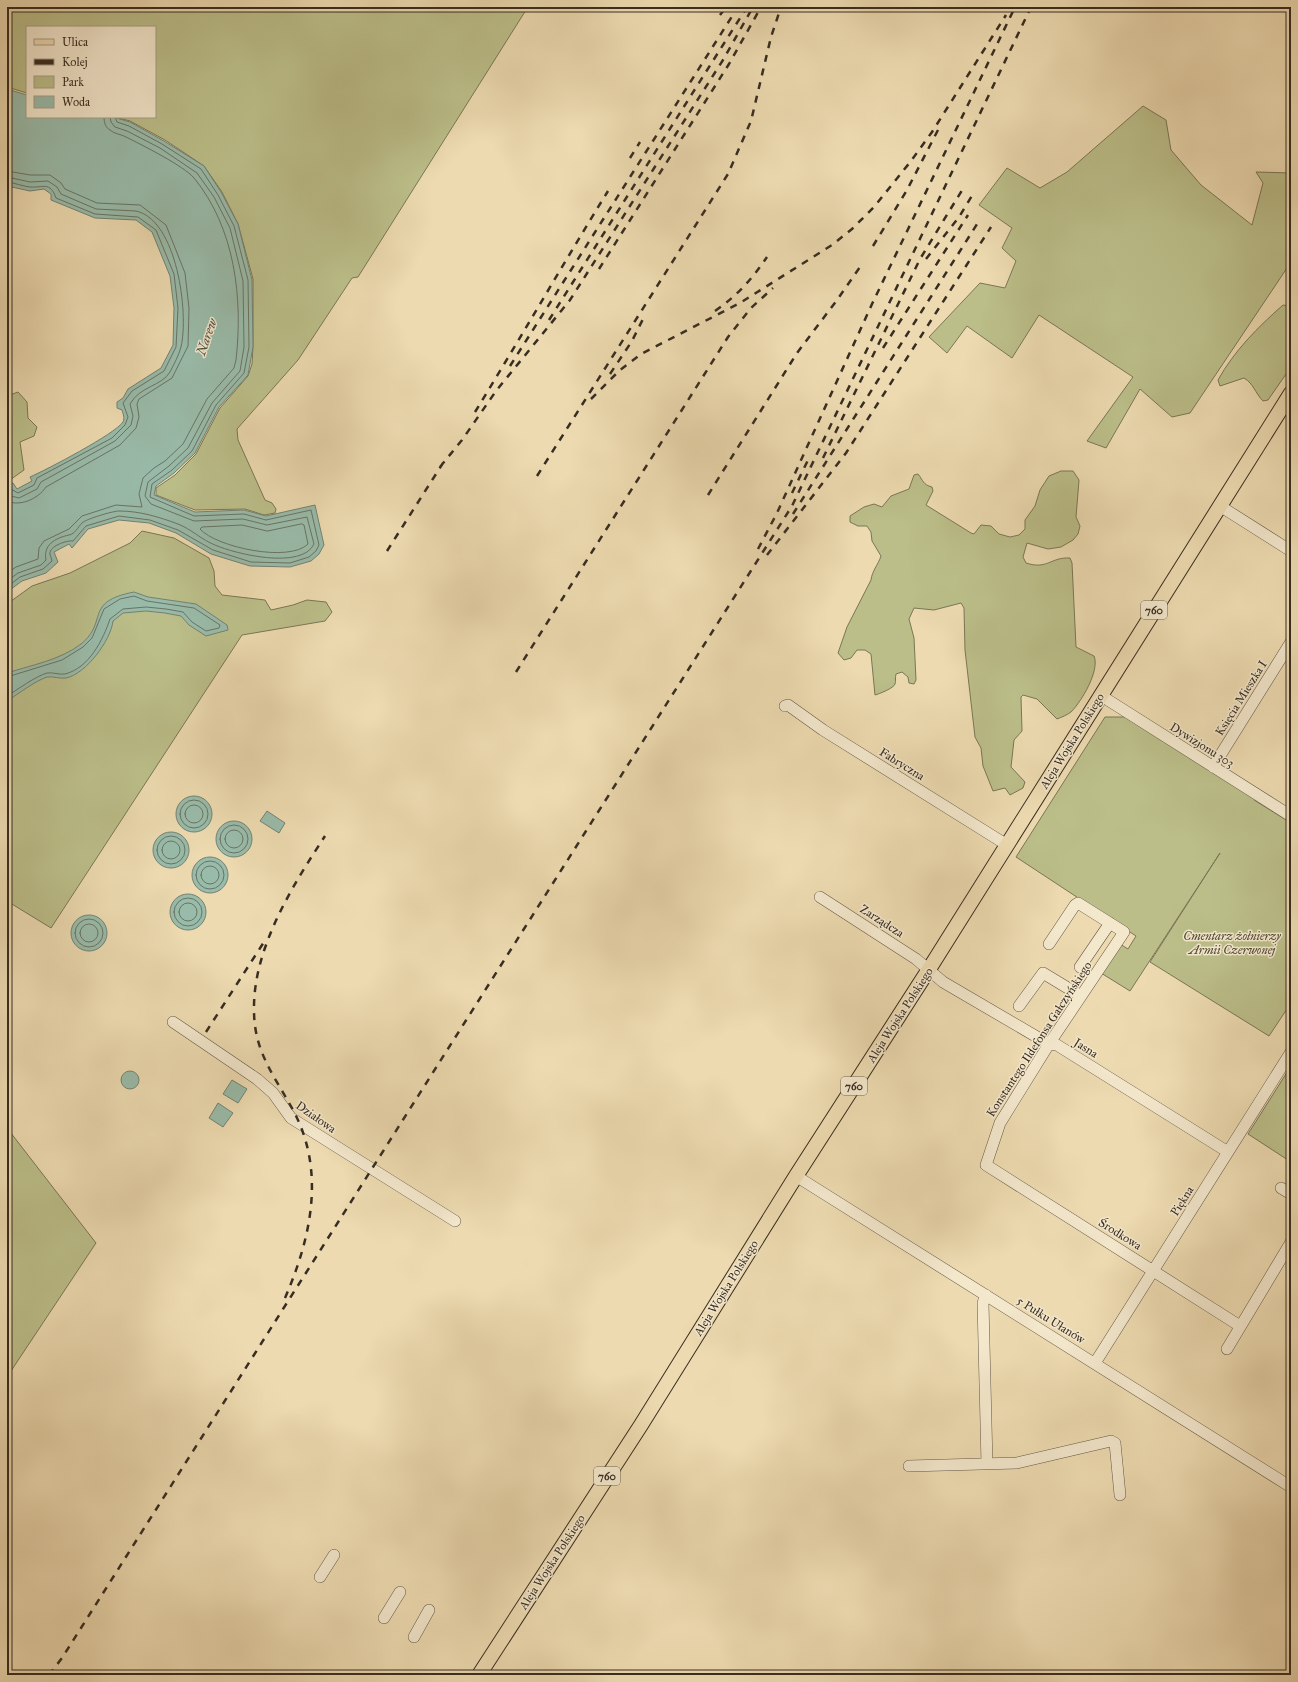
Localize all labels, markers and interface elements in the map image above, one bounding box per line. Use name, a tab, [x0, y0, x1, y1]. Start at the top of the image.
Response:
legend	[26, 26, 156, 118]
text: Ulica	[62, 35, 89, 49]
text: Kolej	[62, 55, 88, 69]
text: Park	[62, 75, 84, 89]
text: Woda	[62, 95, 91, 109]
water label: Narew	[193, 316, 221, 358]
road number: 760	[1141, 601, 1167, 619]
street label: Księcia Mieszka I	[1212, 658, 1270, 738]
street label: Aleja Wojska Polskiego	[1036, 691, 1108, 793]
street label: Dywizjonu 303	[1167, 720, 1237, 770]
street label: Fabryczna	[877, 745, 928, 784]
street label: Zarządcza	[857, 902, 907, 941]
park label: Cmentarz żołnierzy Armii Czerwonej	[1183, 929, 1281, 958]
street label: Konstantego Ildefonsa Gałczyńskiego	[983, 959, 1095, 1120]
street label: Aleja Wojska Polskiego	[864, 965, 937, 1066]
street label: Jasna	[1069, 1034, 1101, 1062]
road number: 760	[841, 1077, 867, 1095]
street label: Działowa	[293, 1098, 339, 1136]
street label: Piękna	[1168, 1183, 1197, 1218]
street label: Środkowa	[1096, 1214, 1146, 1253]
street label: Aleja Wojska Polskiego	[690, 1238, 762, 1340]
street label: 5 Pułku Ułanów	[1014, 1294, 1088, 1347]
road number: 760	[594, 1467, 620, 1485]
street label: Aleja Wojska Polskiego	[516, 1512, 589, 1613]

